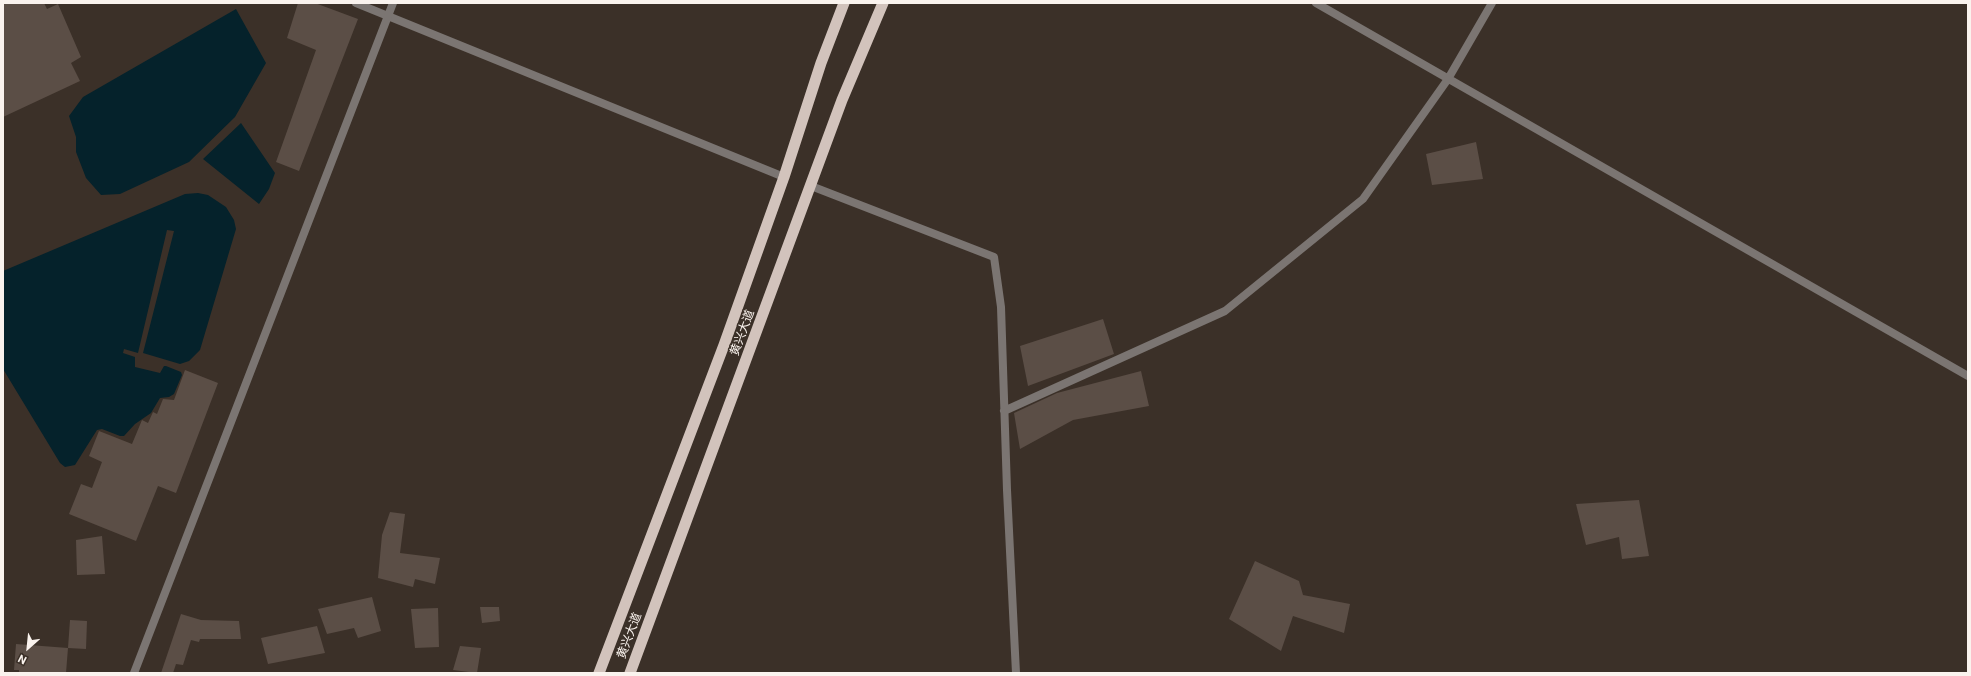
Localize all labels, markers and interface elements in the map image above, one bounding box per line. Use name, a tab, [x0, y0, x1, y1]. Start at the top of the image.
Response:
street label: 黄兴大道	[728, 308, 758, 358]
street label: 黄兴大道	[615, 611, 645, 661]
north arrow	[8, 628, 48, 668]
text: N	[16, 652, 29, 667]

